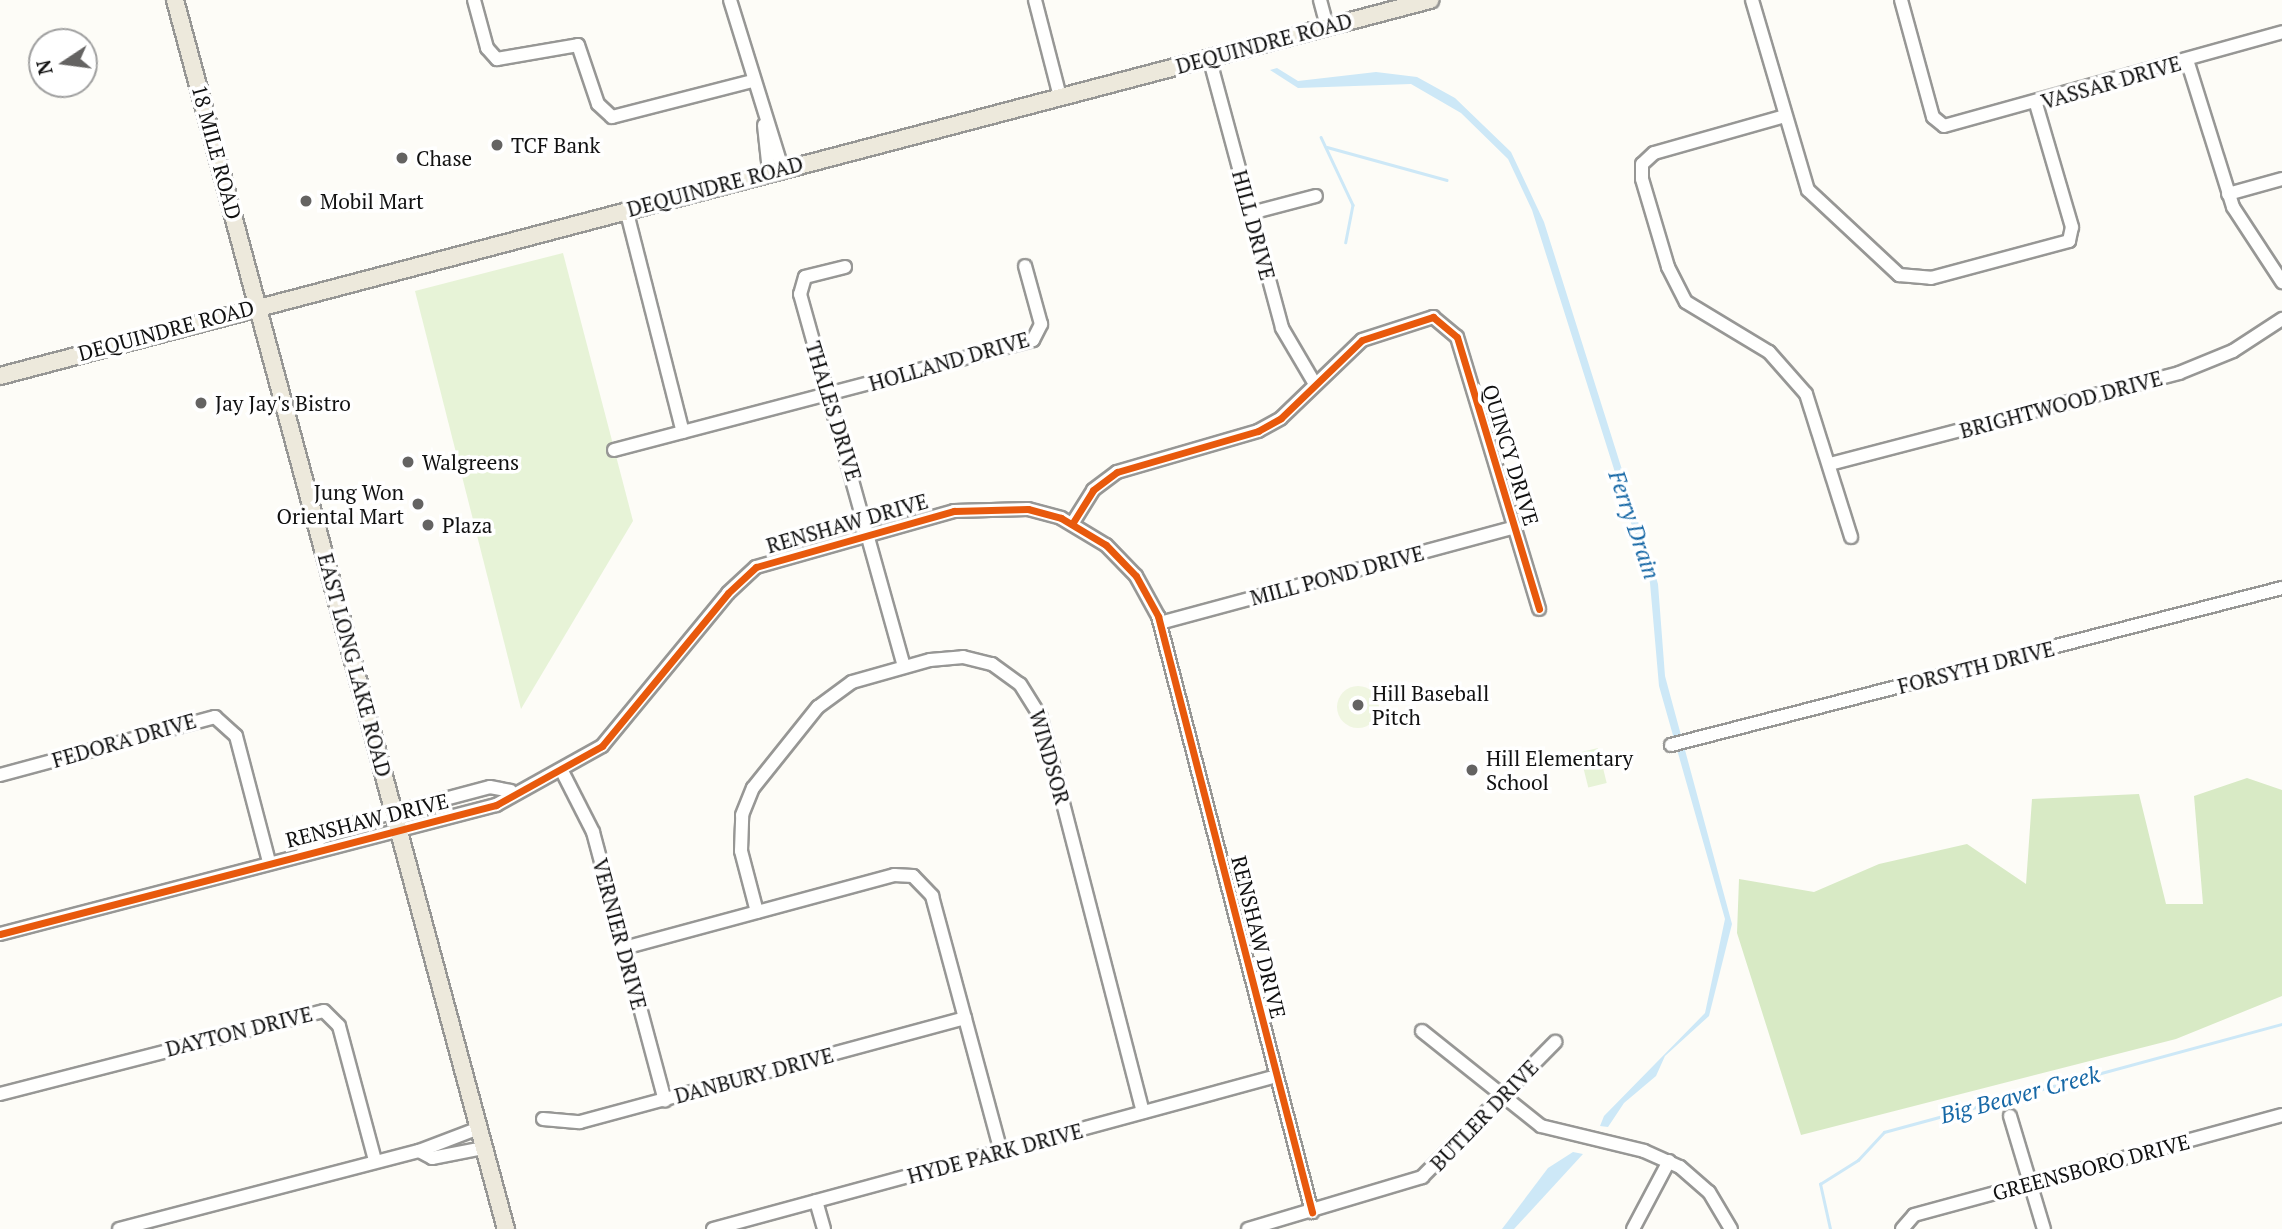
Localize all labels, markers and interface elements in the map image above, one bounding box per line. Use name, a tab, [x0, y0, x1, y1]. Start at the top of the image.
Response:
street label: DEQUINDRE ROAD	[1173, 7, 1355, 79]
north arrow	[28, 28, 98, 98]
street label: VASSAR DRIVE	[2038, 50, 2184, 114]
text: N	[30, 58, 58, 77]
street label: 18 MILE ROAD	[187, 82, 247, 222]
place label: TCF Bank	[511, 132, 600, 158]
marker: TCF Bank	[489, 137, 505, 153]
place label: Chase	[416, 145, 472, 171]
marker: Chase	[394, 150, 410, 166]
street label: DEQUINDRE ROAD	[624, 150, 806, 222]
street label: HILL DRIVE	[1227, 167, 1281, 283]
place label: Mobil Mart	[320, 188, 424, 214]
marker: Mobil Mart	[298, 193, 314, 209]
street label: DEQUINDRE ROAD	[75, 294, 257, 366]
street label: HOLLAND DRIVE	[866, 326, 1032, 396]
street label: THALES DRIVE	[801, 338, 867, 484]
street label: BRIGHTWOOD DRIVE	[1957, 365, 2165, 443]
street label: QUINCY DRIVE	[1478, 381, 1544, 529]
place label: Jay Jay's Bistro	[215, 390, 351, 416]
marker: Jay Jay's Bistro	[193, 395, 209, 411]
place label: Walgreens	[422, 449, 519, 475]
marker: Walgreens	[400, 454, 416, 470]
water label: Ferry Drain	[1603, 467, 1665, 583]
place label: Jung Won Oriental Mart	[277, 479, 404, 529]
street label: RENSHAW DRIVE	[763, 488, 931, 558]
marker: Jung Won Oriental Mart	[410, 496, 426, 512]
place label: Plaza	[442, 512, 492, 538]
marker: Plaza	[420, 517, 436, 533]
street label: MILL POND DRIVE	[1247, 540, 1427, 610]
street label: EAST LONG LAKE ROAD	[313, 550, 397, 780]
street label: FORSYTH DRIVE	[1895, 635, 2057, 699]
place label: Hill Baseball Pitch	[1372, 680, 1489, 730]
marker: Hill Baseball Pitch	[1350, 697, 1366, 713]
street label: FEDORA DRIVE	[49, 707, 199, 773]
street label: WINDSOR	[1024, 707, 1076, 807]
place label: Hill Elementary School	[1486, 745, 1633, 795]
marker: Hill Elementary School	[1464, 762, 1480, 778]
street label: RENSHAW DRIVE	[283, 788, 451, 852]
street label: RENSHAW DRIVE	[1227, 853, 1291, 1021]
street label: VERNIER DRIVE	[588, 856, 652, 1012]
street label: DAYTON DRIVE	[163, 1001, 315, 1061]
street label: DANBURY DRIVE	[672, 1042, 836, 1108]
street label: BUTLER DRIVE	[1425, 1054, 1543, 1176]
water label: Big Beaver Creek	[1937, 1060, 2103, 1130]
street label: HYDE PARK DRIVE	[905, 1117, 1085, 1189]
street label: GREENSBORO DRIVE	[1990, 1129, 2192, 1205]

